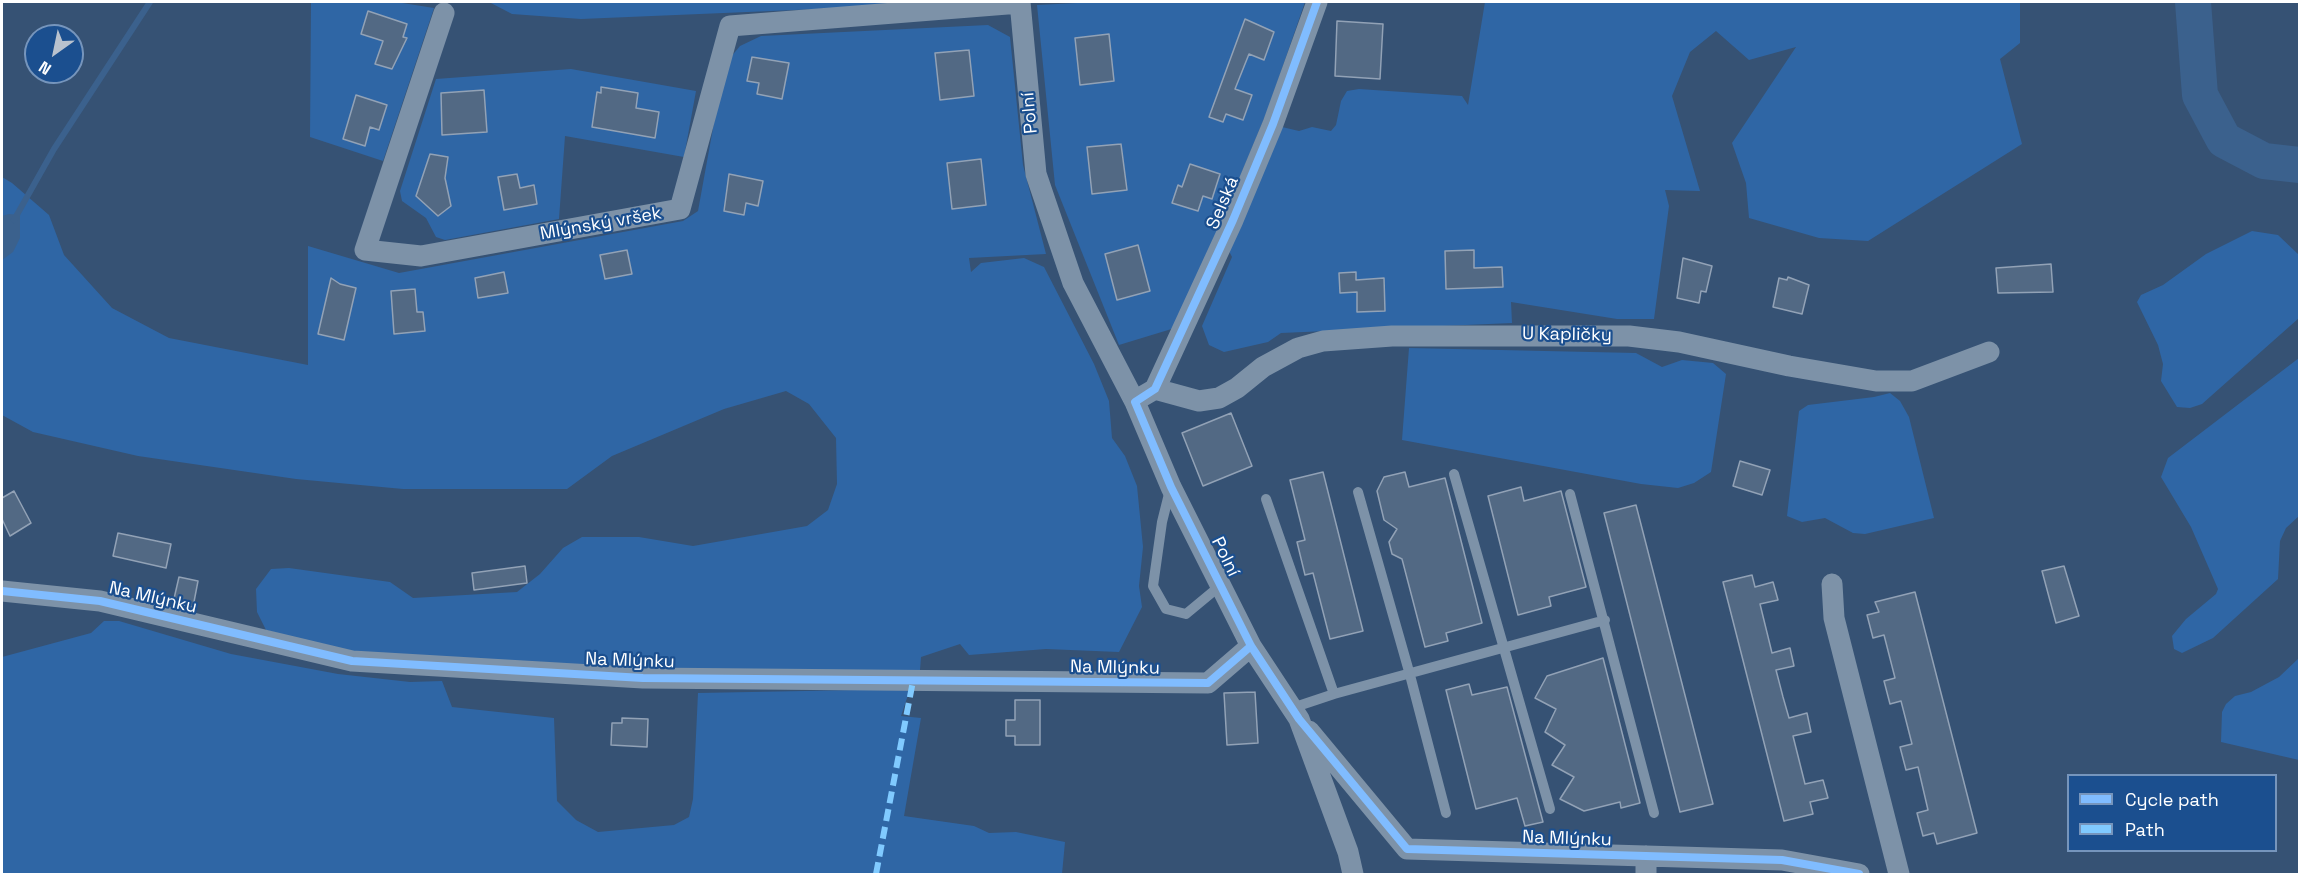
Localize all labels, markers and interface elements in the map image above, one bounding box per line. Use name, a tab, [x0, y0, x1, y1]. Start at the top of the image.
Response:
north arrow	[24, 24, 84, 84]
text: N	[35, 56, 55, 80]
street label: Polní	[1017, 91, 1043, 135]
street label: Selská	[1202, 173, 1244, 233]
street label: Mlýnský vršek	[539, 203, 663, 245]
street label: U Kapličky	[1522, 323, 1612, 347]
street label: Polní	[1206, 534, 1244, 580]
street label: Na Mlýnku	[107, 577, 199, 619]
street label: Na Mlýnku	[585, 649, 675, 673]
street label: Na Mlýnku	[1070, 656, 1160, 680]
legend	[2067, 774, 2277, 852]
text: Cycle path	[2125, 788, 2219, 811]
text: Path	[2125, 818, 2165, 841]
street label: Na Mlýnku	[1522, 827, 1612, 851]

